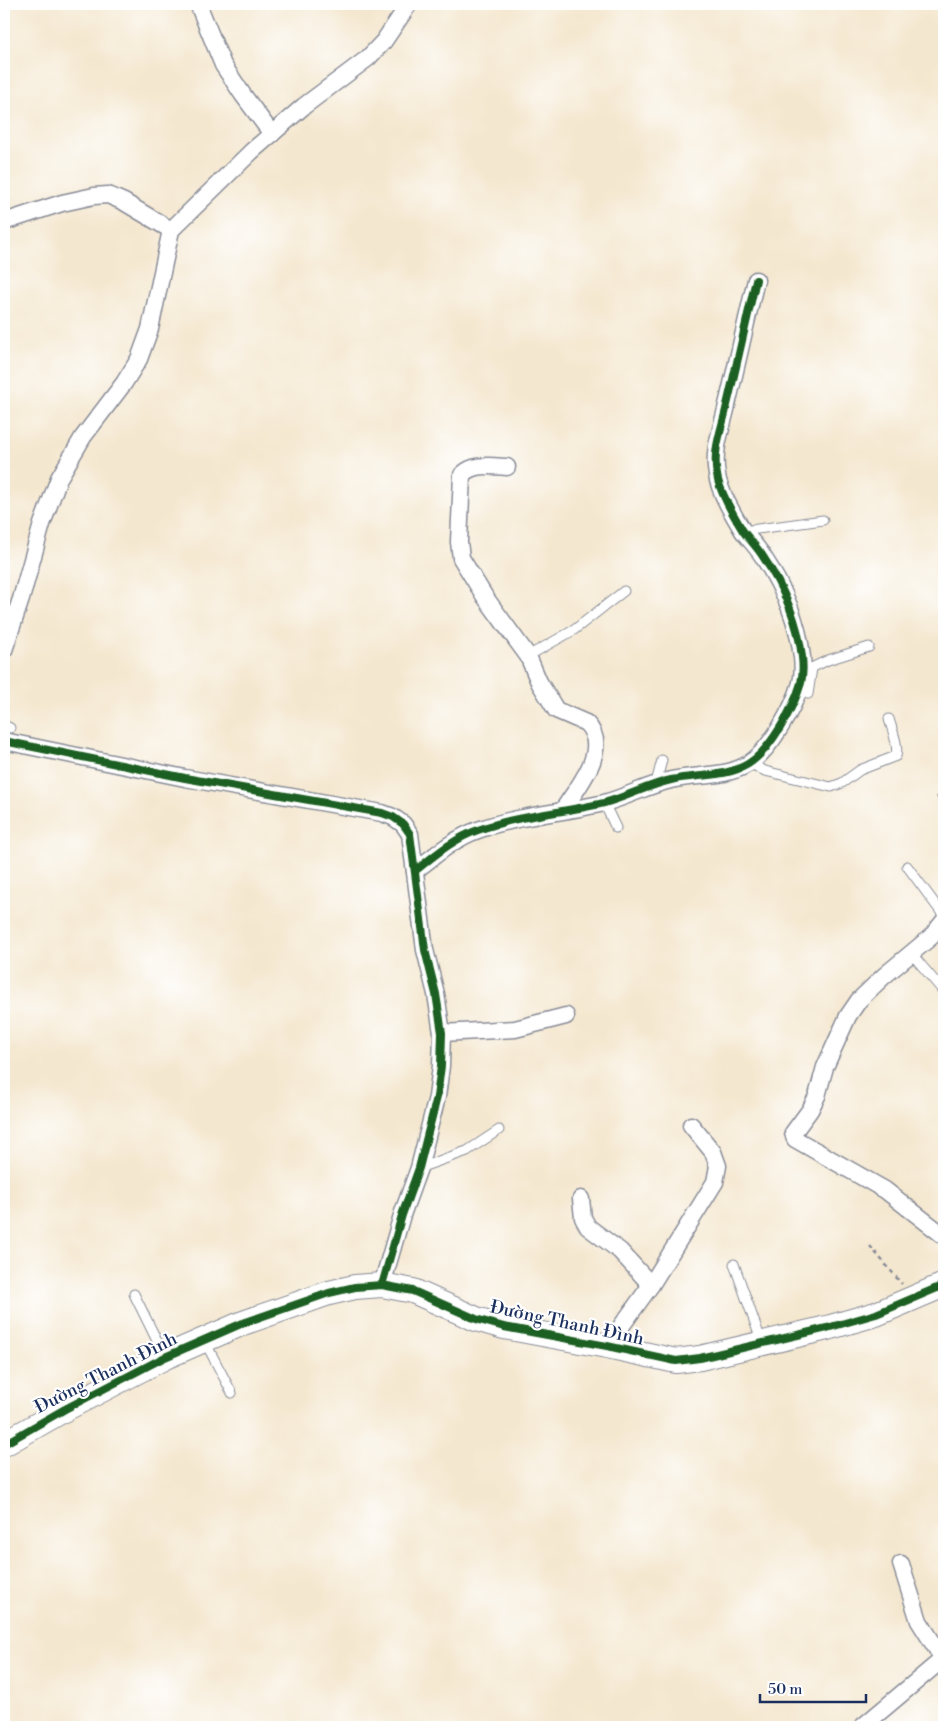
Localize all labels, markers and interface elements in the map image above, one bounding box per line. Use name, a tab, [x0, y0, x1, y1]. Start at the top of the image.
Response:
street label: Đường Thanh Đình	[488, 1295, 646, 1351]
street label: Đường Thanh Đình	[31, 1327, 181, 1419]
scale bar	[760, 1671, 867, 1703]
text: 50 m	[768, 1680, 802, 1699]

